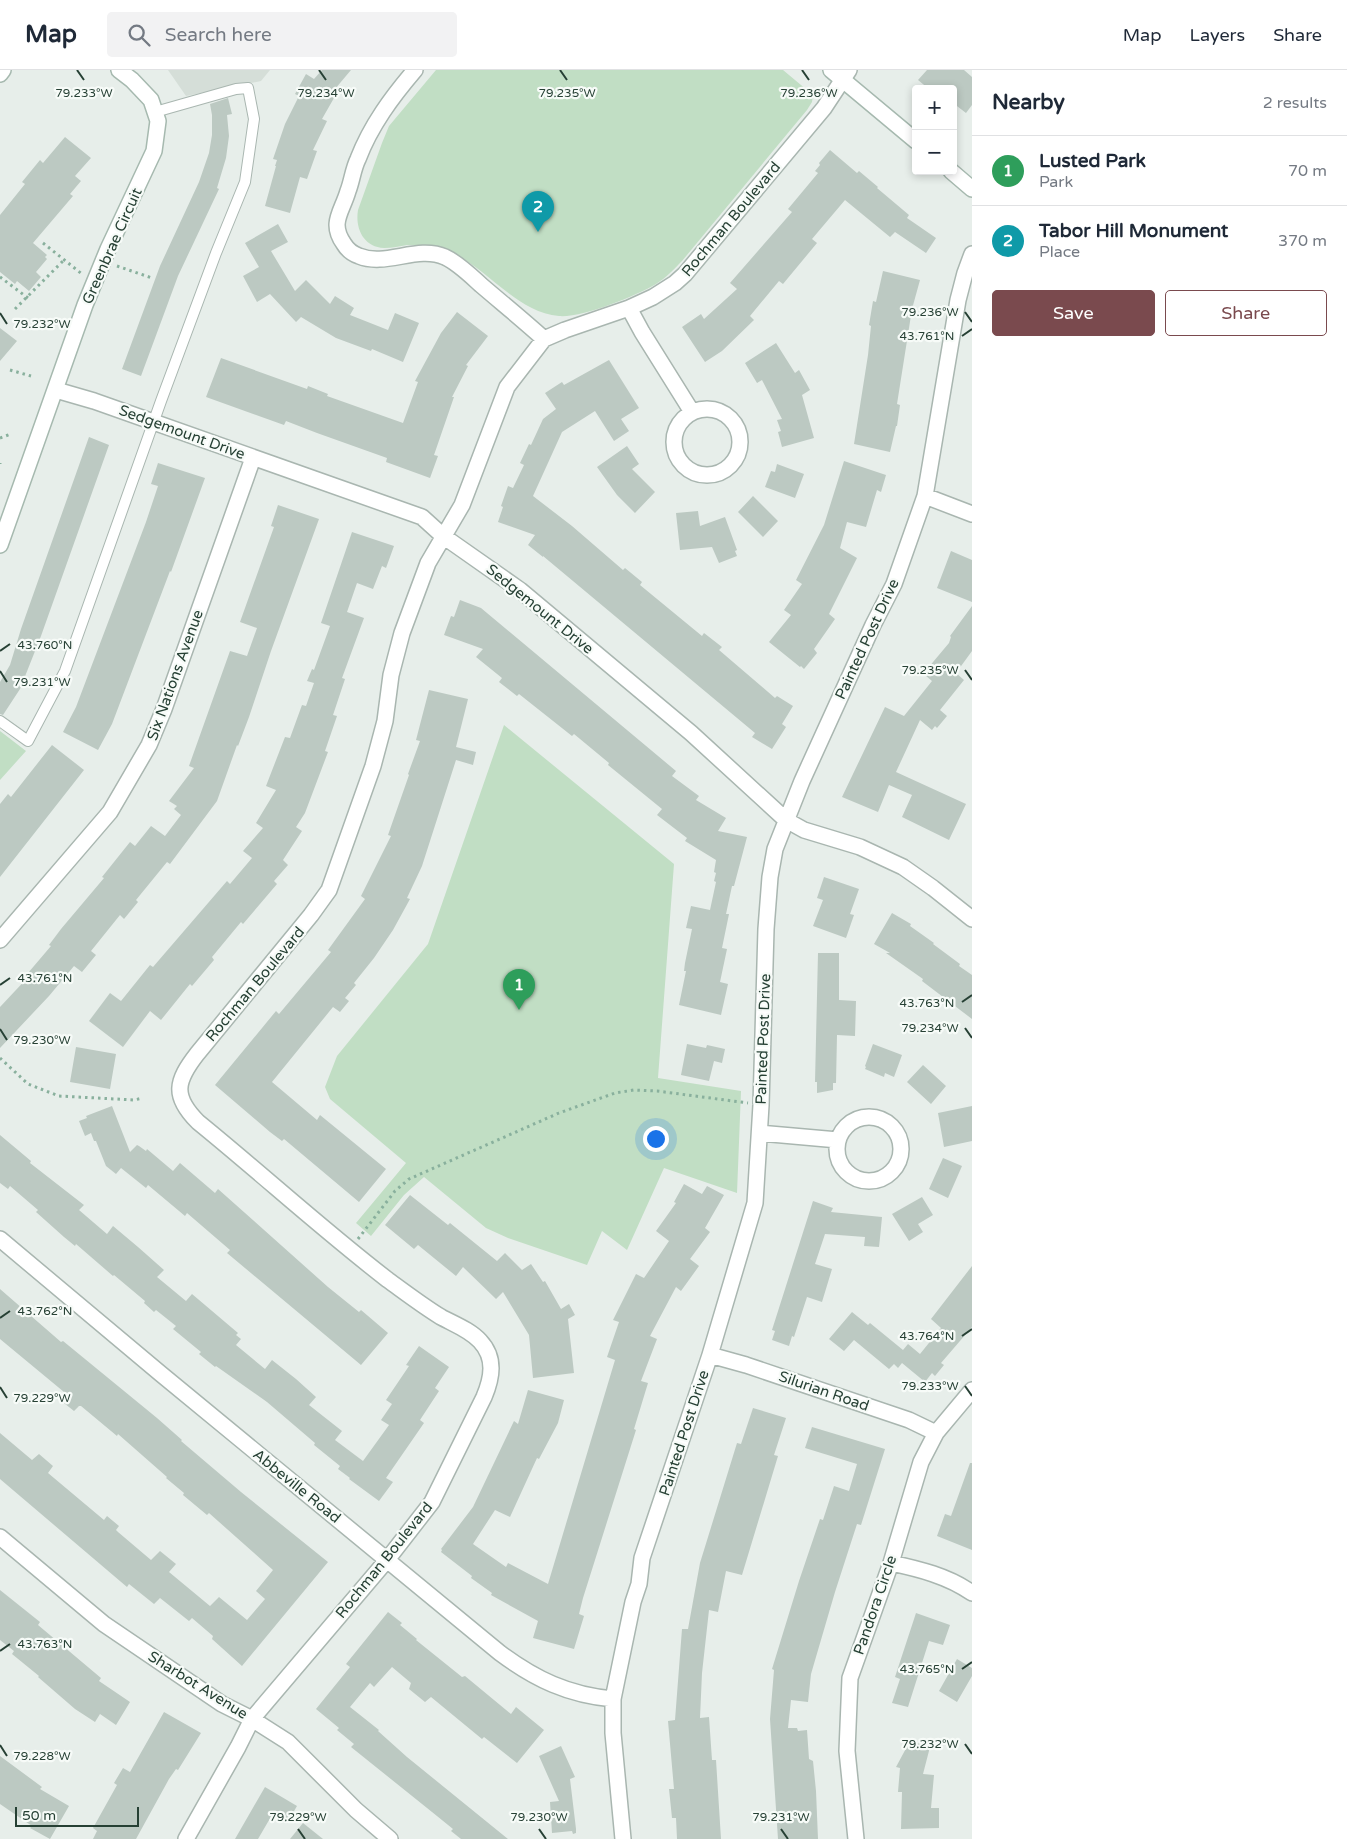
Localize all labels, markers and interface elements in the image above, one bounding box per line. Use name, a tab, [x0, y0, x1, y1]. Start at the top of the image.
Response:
search box	[107, 12, 457, 57]
text: Map	[25, 20, 77, 49]
icon: search	[125, 21, 153, 49]
text: Search here	[165, 24, 272, 46]
text: Map	[1123, 24, 1162, 46]
text: Layers	[1190, 24, 1245, 46]
text: Share	[1273, 24, 1322, 46]
map controls	[912, 85, 957, 175]
button: +	[912, 85, 957, 130]
text: 79.233°W	[55, 86, 113, 100]
text: 79.234°W	[297, 86, 355, 100]
text: 79.235°W	[538, 86, 596, 100]
text: 79.236°W	[780, 86, 838, 100]
text: Nearby	[992, 90, 1065, 115]
text: 2 results	[1263, 93, 1327, 113]
button: −	[912, 130, 957, 175]
text: Lusted Park	[1039, 150, 1146, 172]
street label: Rochman Boulevard	[678, 158, 784, 280]
text: 1	[1003, 161, 1013, 181]
text: 70 m	[1288, 161, 1327, 181]
text: Park	[1039, 172, 1073, 192]
street label: Greenbrae Circuit	[78, 185, 146, 307]
pin: 2	[522, 191, 554, 232]
text: Tabor Hill Monument	[1039, 220, 1228, 242]
text: 2	[1003, 231, 1013, 251]
text: 370 m	[1278, 231, 1327, 251]
text: Place	[1039, 242, 1080, 262]
button: Save	[992, 290, 1155, 336]
button: Share	[1165, 290, 1327, 336]
text: 79.236°W	[901, 305, 959, 319]
text: 79.232°W	[13, 317, 71, 331]
text: 43.761°N	[900, 329, 954, 343]
street label: Sedgemount Drive	[117, 401, 247, 463]
street label: Sedgemount Drive	[483, 560, 597, 658]
street label: Painted Post Drive	[831, 576, 903, 702]
street label: Six Nations Avenue	[143, 607, 207, 743]
text: 43.760°N	[18, 638, 72, 652]
text: 79.235°W	[901, 663, 959, 677]
text: 79.231°W	[13, 675, 71, 689]
street label: Rochman Boulevard	[202, 923, 308, 1045]
pin: 1	[503, 969, 535, 1010]
text: 43.761°N	[18, 971, 72, 985]
street label: Painted Post Drive	[752, 973, 774, 1105]
text: 43.763°N	[900, 996, 954, 1010]
text: 79.234°W	[901, 1021, 959, 1035]
text: 79.230°W	[13, 1033, 71, 1047]
your location	[643, 1126, 669, 1152]
text: 43.762°N	[18, 1304, 72, 1318]
text: 43.764°N	[900, 1329, 954, 1343]
street label: Silurian Road	[776, 1367, 872, 1415]
street label: Painted Post Drive	[655, 1368, 713, 1498]
text: 79.233°W	[901, 1379, 959, 1393]
text: 79.229°W	[13, 1391, 71, 1405]
street label: Abbeville Road	[249, 1445, 345, 1527]
street label: Rochman Boulevard	[332, 1498, 436, 1622]
street label: Pandora Circle	[850, 1553, 900, 1657]
text: 43.763°N	[18, 1637, 72, 1651]
street label: Sharbot Avenue	[145, 1647, 251, 1723]
text: 43.765°N	[900, 1662, 954, 1676]
text: 79.232°W	[901, 1737, 959, 1751]
text: 79.228°W	[13, 1749, 71, 1763]
scale bar	[15, 1804, 139, 1827]
text: 50 m	[22, 1807, 56, 1824]
text: 79.229°W	[269, 1810, 327, 1824]
text: 79.230°W	[510, 1810, 568, 1824]
text: 79.231°W	[752, 1810, 810, 1824]

